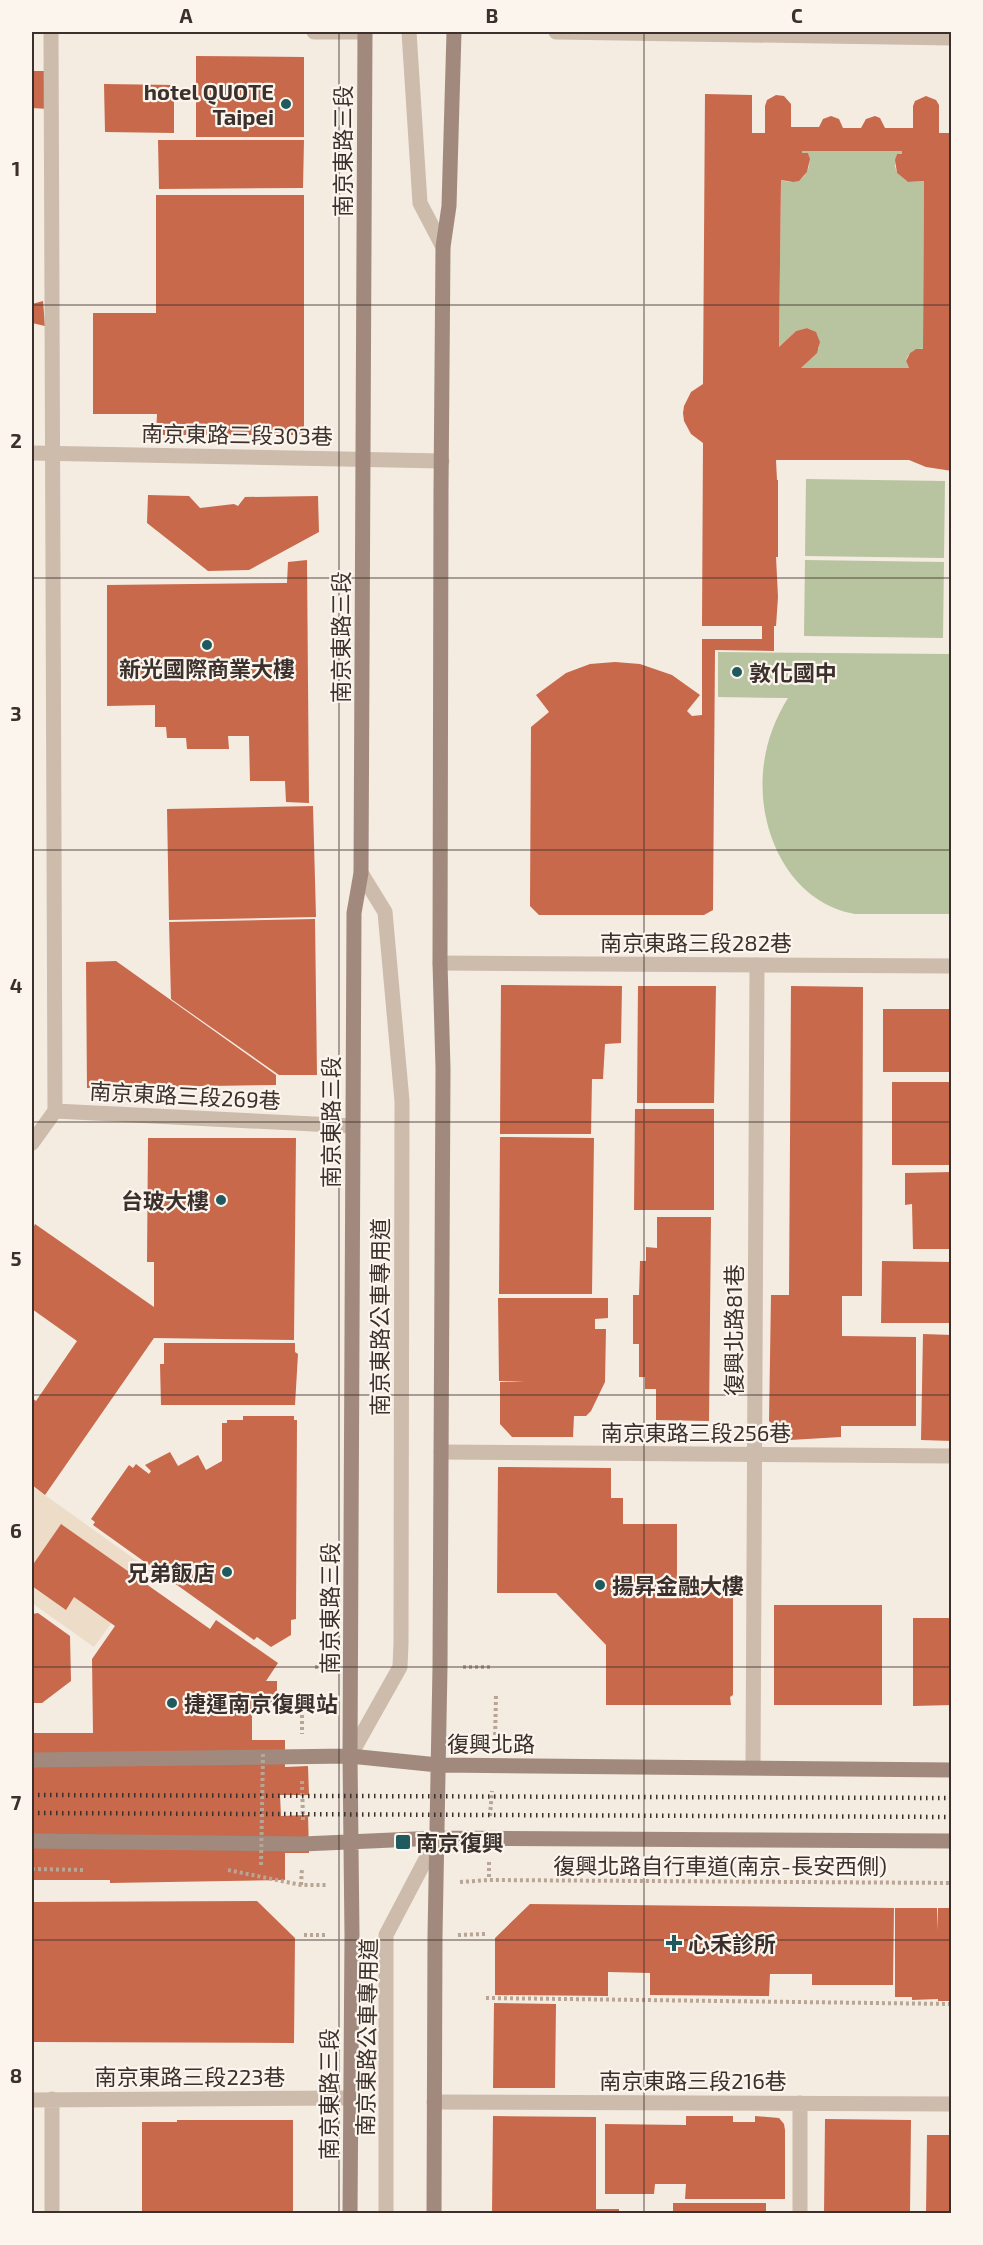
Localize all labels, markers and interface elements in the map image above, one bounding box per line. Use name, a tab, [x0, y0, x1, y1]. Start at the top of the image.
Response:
text: A	[179, 3, 193, 27]
text: B	[486, 3, 498, 27]
text: C	[791, 3, 803, 27]
place label: hotel QUOTE Taipei	[144, 78, 274, 129]
street label: 南京東路三段	[329, 85, 355, 217]
marker: hotel QUOTE Taipei	[279, 97, 293, 111]
text: 1	[12, 156, 20, 180]
street label: 南京東路三段303巷	[141, 419, 333, 449]
text: 2	[10, 428, 22, 452]
street label: 南京東路三段	[327, 571, 353, 703]
marker: 新光國際商業大樓	[200, 638, 214, 652]
place label: 新光國際商業大樓	[119, 655, 295, 681]
place label: 敦化國中	[749, 659, 837, 685]
marker: 敦化國中	[730, 665, 744, 679]
text: 3	[10, 701, 22, 725]
street label: 南京東路三段282巷	[600, 929, 792, 955]
text: 4	[10, 973, 23, 997]
street label: 南京東路三段	[317, 1056, 343, 1188]
street label: 南京東路三段269巷	[89, 1077, 281, 1113]
place label: 台玻大樓	[121, 1187, 209, 1213]
marker: 台玻大樓	[214, 1193, 228, 1207]
street label: 南京東路公車專用道	[366, 1218, 392, 1416]
text: 5	[10, 1246, 22, 1270]
street label: 復興北路81巷	[720, 1264, 746, 1396]
street label: 南京東路三段256巷	[601, 1419, 791, 1445]
text: 6	[10, 1518, 22, 1542]
street label: 南京東路三段	[316, 1542, 342, 1674]
place label: 兄弟飯店	[127, 1559, 215, 1585]
marker: 兄弟飯店	[220, 1565, 234, 1579]
place label: 揚昇金融大樓	[612, 1572, 744, 1598]
marker: 揚昇金融大樓	[593, 1578, 607, 1592]
place label: 捷運南京復興站	[184, 1690, 338, 1716]
marker: 捷運南京復興站	[165, 1696, 179, 1710]
street label: 復興北路	[447, 1730, 535, 1756]
text: 7	[11, 1790, 22, 1814]
place label: 南京復興	[416, 1829, 504, 1855]
marker: 南京復興	[394, 1833, 412, 1851]
street label: 復興北路自行車道(南京-長安西側)	[553, 1852, 887, 1878]
place label: 心禾診所	[688, 1930, 776, 1956]
marker: 心禾診所	[665, 1934, 683, 1952]
street label: 南京東路公車專用道	[351, 1938, 381, 2136]
street label: 南京東路三段	[315, 2028, 341, 2160]
text: 8	[10, 2063, 22, 2087]
street label: 南京東路三段223巷	[95, 2063, 285, 2089]
street label: 南京東路三段216巷	[599, 2067, 787, 2093]

